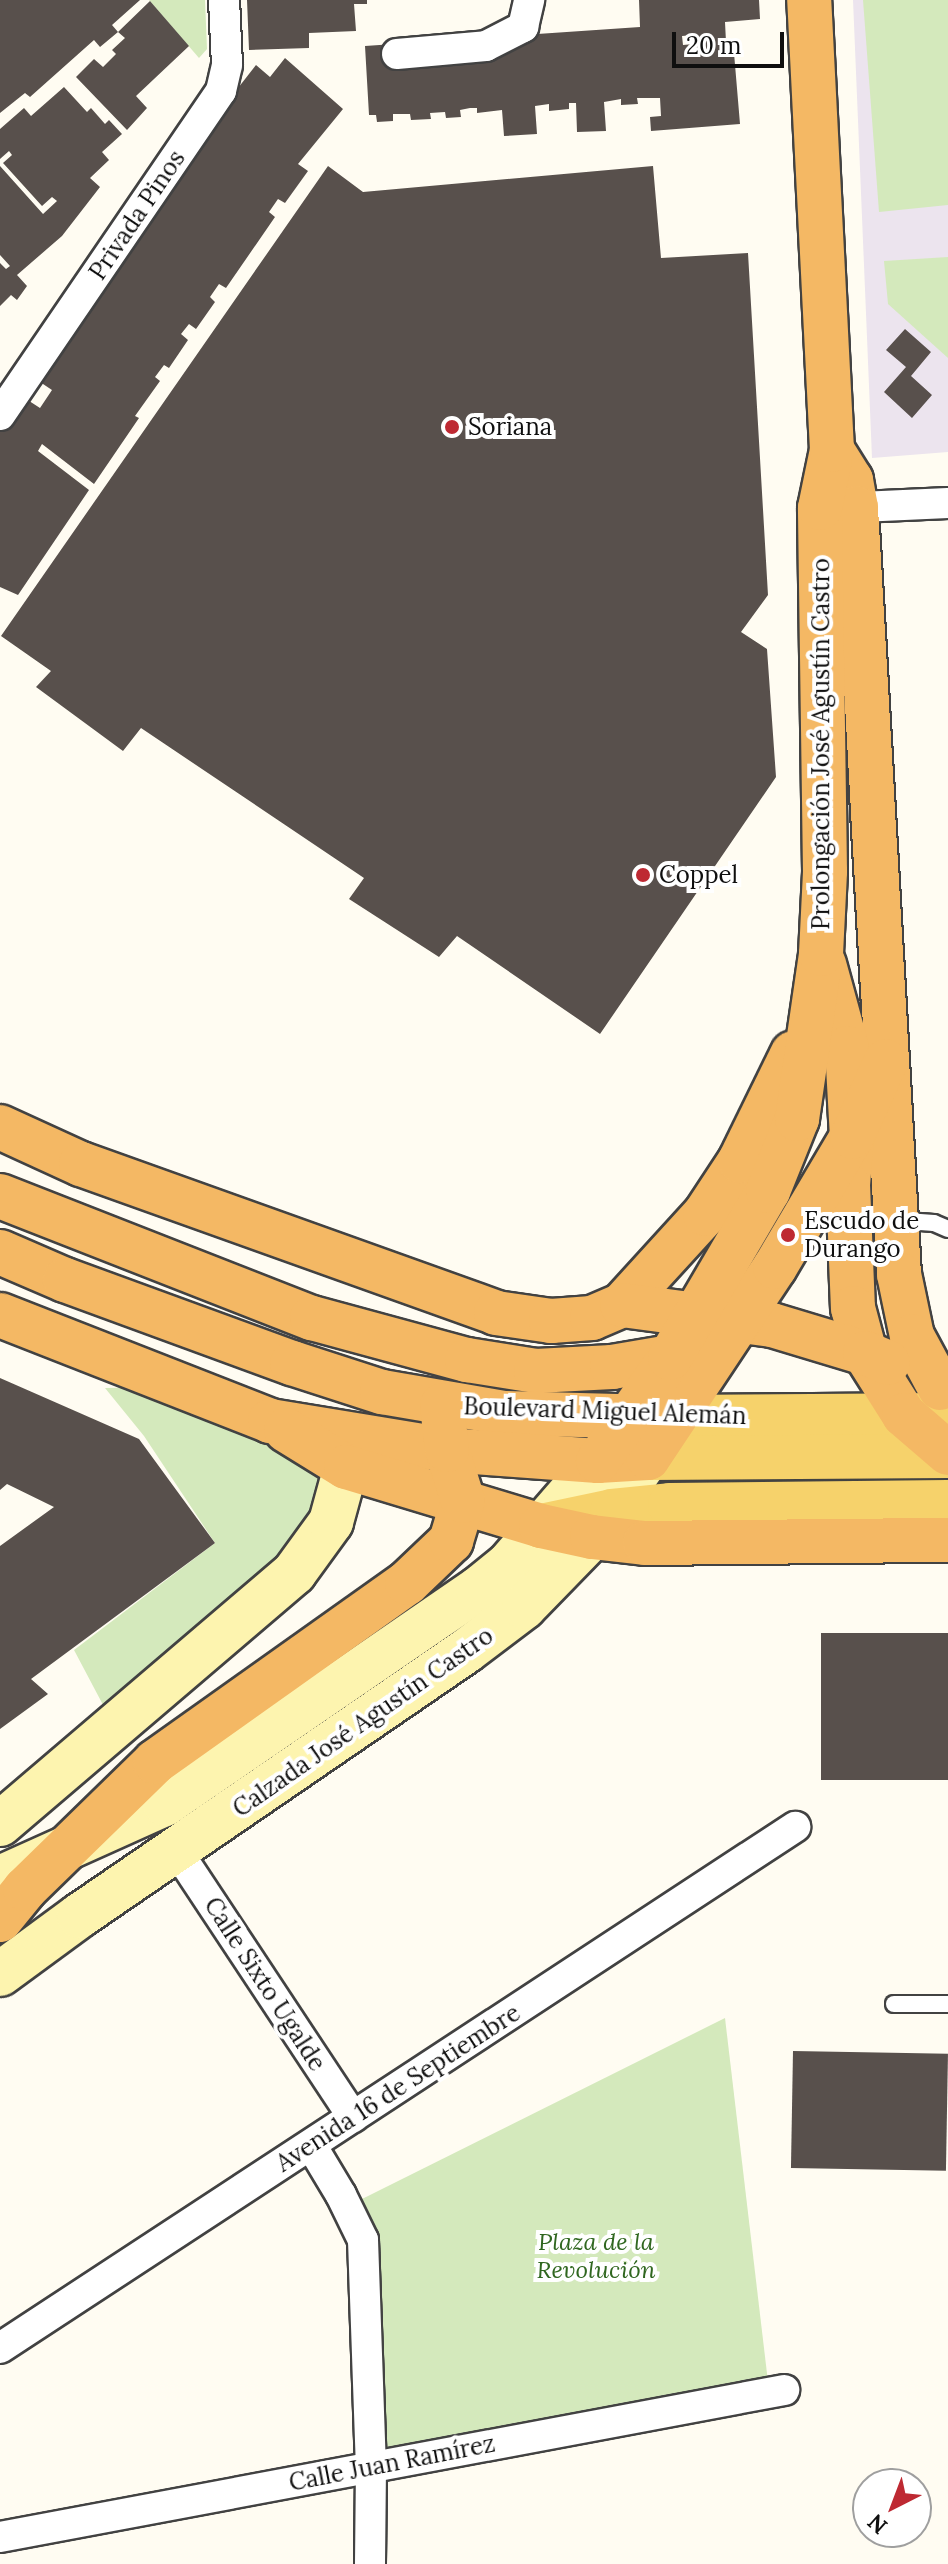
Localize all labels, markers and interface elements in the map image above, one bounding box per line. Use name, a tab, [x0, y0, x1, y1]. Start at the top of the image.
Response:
scale bar	[676, 16, 788, 66]
text: 20 m	[686, 30, 742, 61]
street label: Privada Pinos	[83, 145, 191, 285]
place label: Soriana	[468, 413, 552, 441]
marker: Soriana	[443, 418, 461, 436]
street label: Prolongación José Agustín Castro	[807, 558, 835, 930]
place label: Coppel	[659, 861, 738, 889]
marker: Coppel	[634, 866, 652, 884]
place label: Escudo de Durango	[804, 1207, 919, 1263]
marker: Escudo de Durango	[779, 1226, 797, 1244]
street label: Boulevard Miguel Alemán	[463, 1392, 747, 1430]
street label: Calzada José Agustín Castro	[227, 1621, 499, 1823]
street label: Calle Sixto Ugalde	[198, 1892, 332, 2076]
street label: Avenida 16 de Septiembre	[271, 1998, 525, 2178]
park label: Plaza de la Revolución	[537, 2228, 655, 2284]
street label: Calle Juan Ramírez	[287, 2429, 497, 2497]
north arrow	[852, 2468, 932, 2548]
text: N	[862, 2508, 893, 2540]

